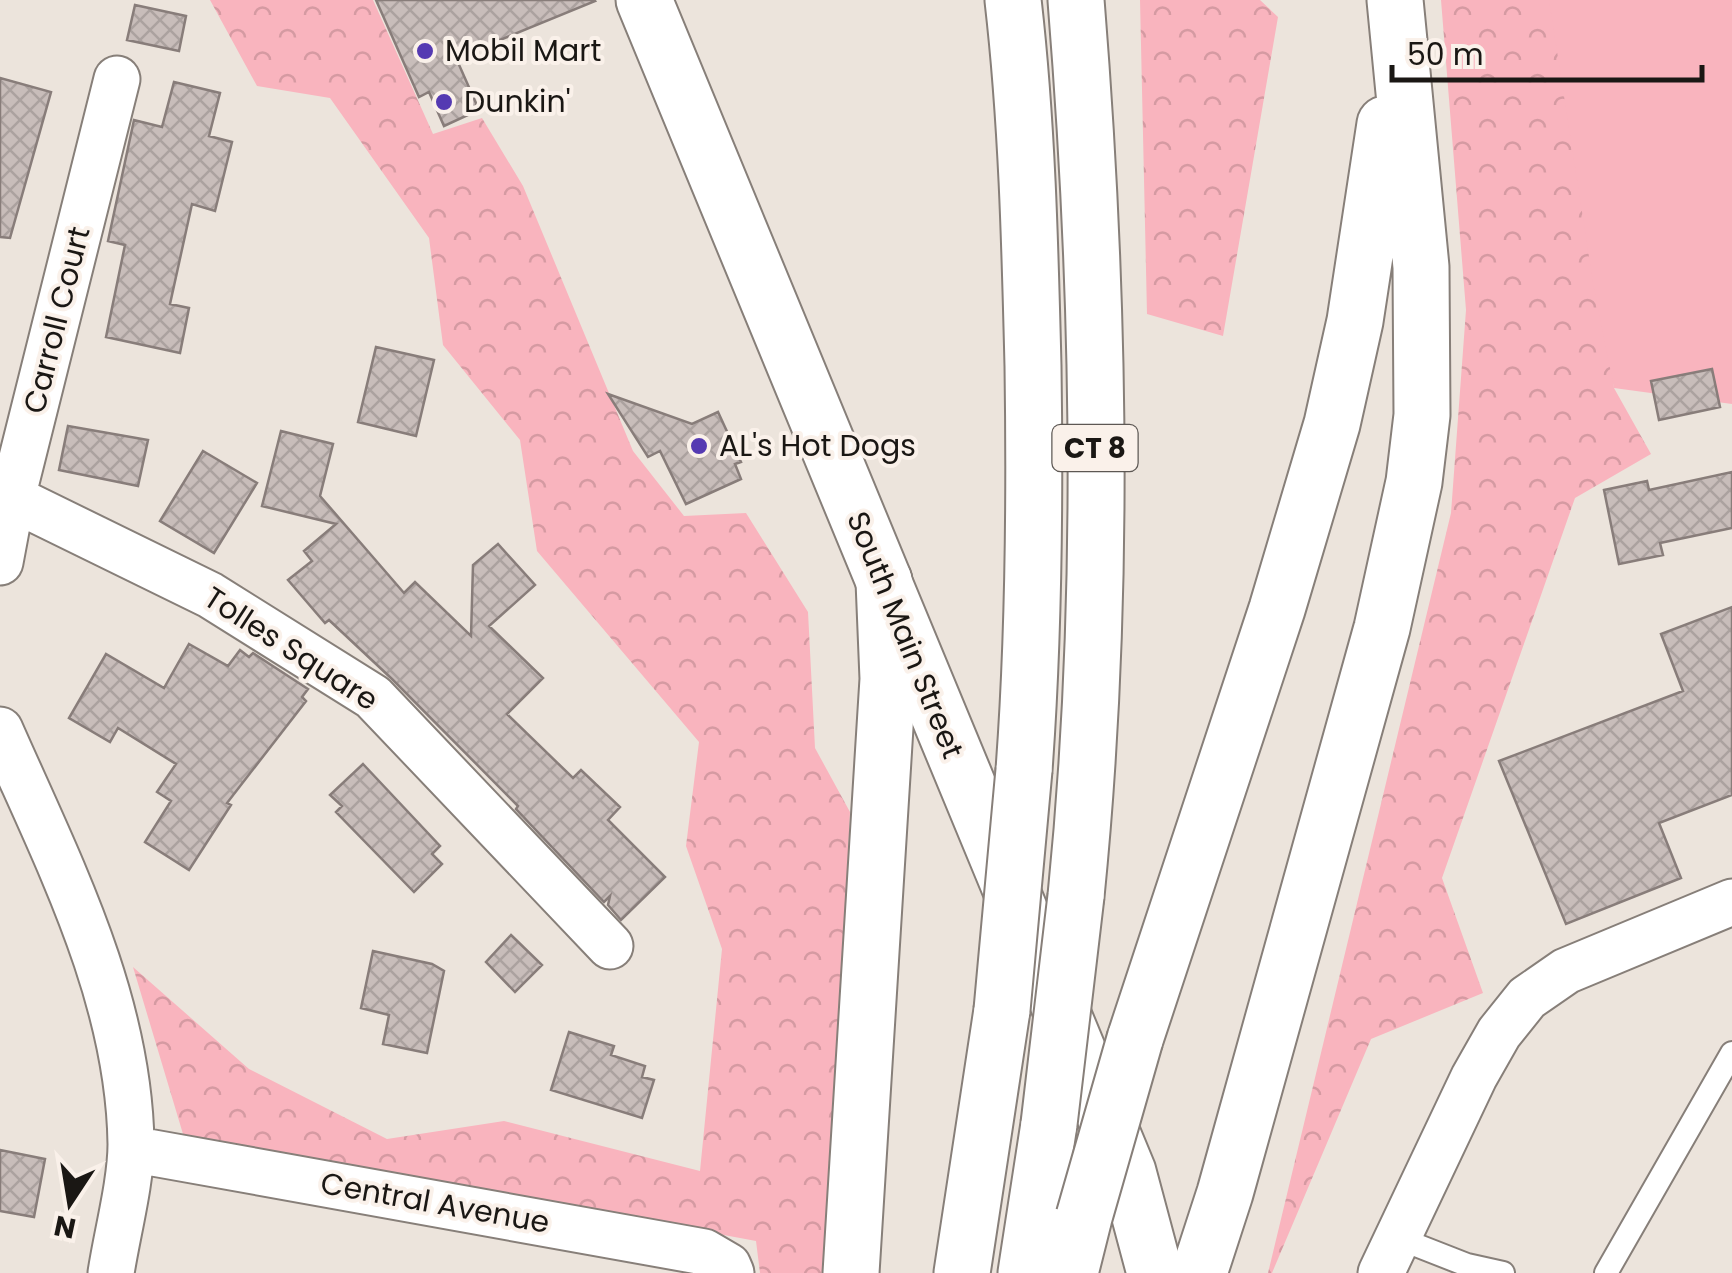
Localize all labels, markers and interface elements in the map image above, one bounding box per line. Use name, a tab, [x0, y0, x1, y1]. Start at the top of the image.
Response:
scale bar	[1392, 20, 1702, 82]
place label: Mobil Mart	[445, 29, 601, 72]
text: 50 m	[1407, 33, 1484, 76]
marker: Mobil Mart	[414, 40, 436, 62]
place label: Dunkin'	[464, 80, 570, 123]
marker: Dunkin'	[433, 91, 455, 113]
street label: Carroll Court	[12, 222, 101, 418]
place label: AL's Hot Dogs	[719, 424, 916, 467]
road number: CT 8	[1052, 425, 1138, 471]
marker: AL's Hot Dogs	[688, 435, 710, 457]
street label: South Main Street	[836, 505, 975, 765]
street label: Tolles Square	[196, 576, 387, 721]
north arrow	[20, 1153, 120, 1253]
street label: Central Avenue	[317, 1161, 553, 1244]
text: N	[51, 1206, 79, 1248]

